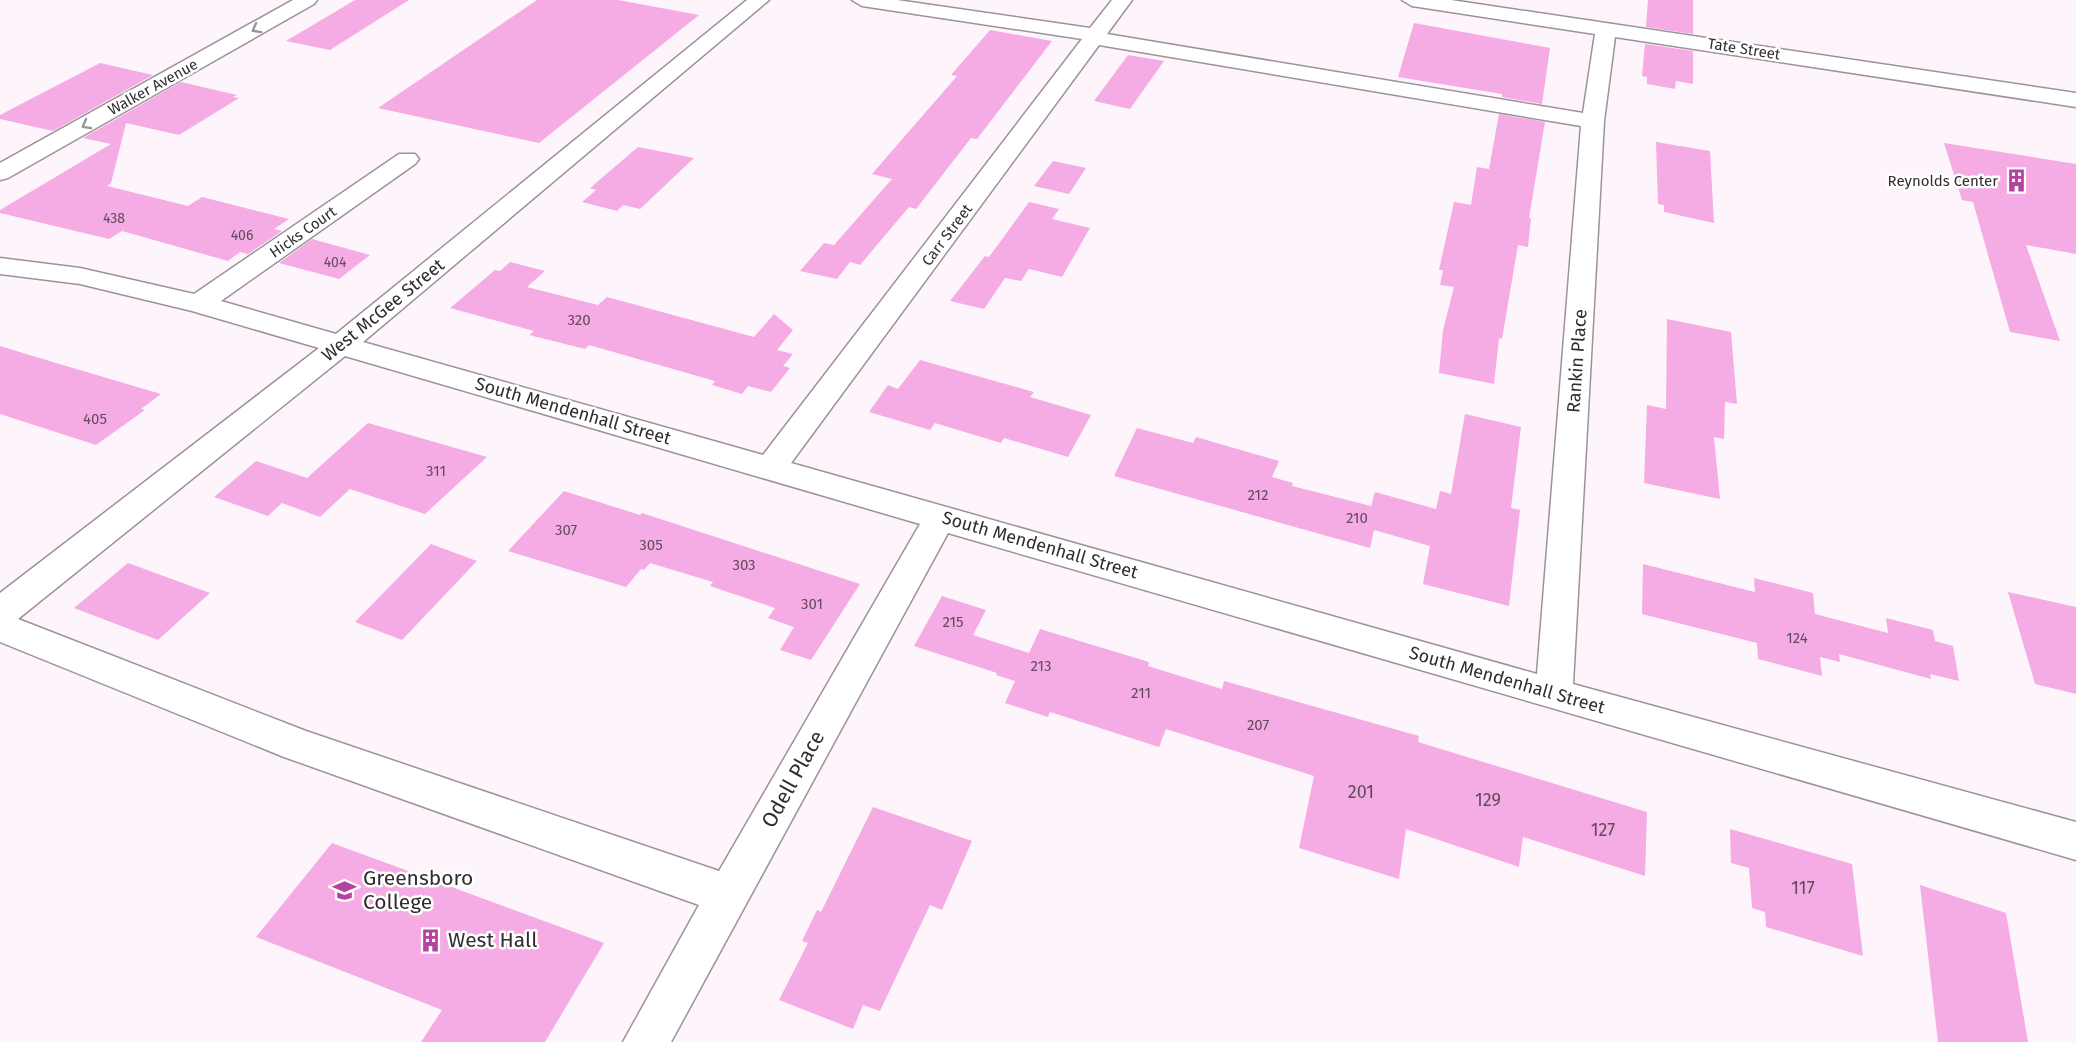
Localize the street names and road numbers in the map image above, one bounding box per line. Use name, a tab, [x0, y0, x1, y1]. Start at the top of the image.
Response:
street label: Tate Street	[1706, 34, 1782, 64]
street label: Walker Avenue	[105, 55, 201, 119]
street label: Carr Street	[918, 200, 976, 269]
street label: Hicks Court	[266, 202, 340, 261]
street label: West McGee Street	[317, 254, 449, 366]
street label: Rankin Place	[1562, 308, 1592, 414]
street label: South Mendenhall Street	[473, 373, 674, 450]
street label: South Mendenhall Street	[940, 507, 1141, 584]
street label: South Mendenhall Street	[1407, 642, 1608, 719]
street label: Odell Place	[756, 726, 830, 832]

